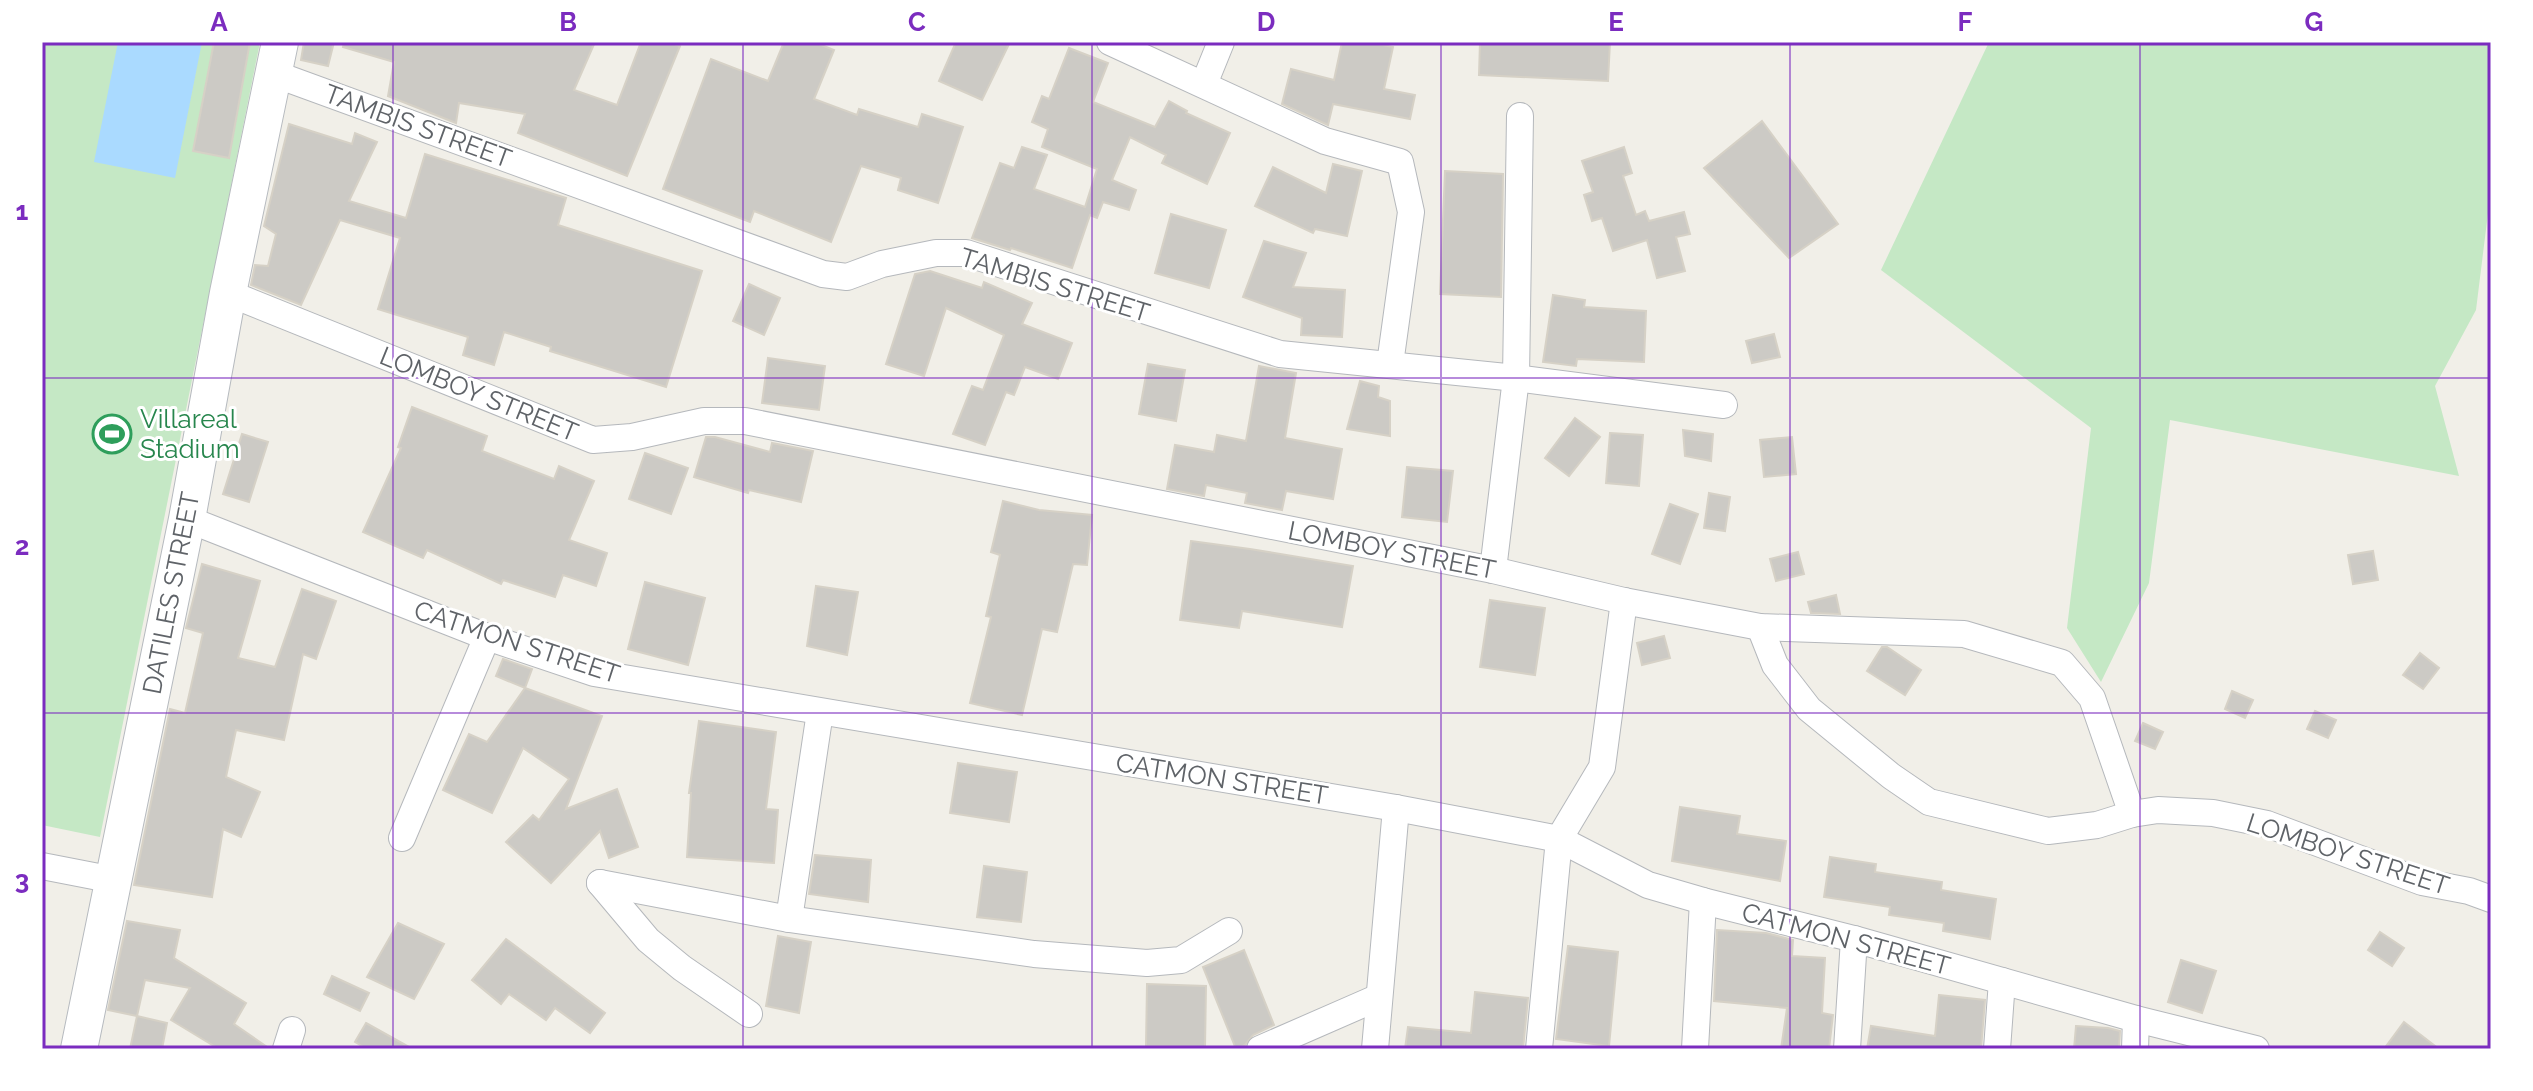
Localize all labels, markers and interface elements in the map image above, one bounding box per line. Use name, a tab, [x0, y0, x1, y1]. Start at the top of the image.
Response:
text: A	[210, 7, 228, 37]
text: B	[559, 7, 577, 37]
text: C	[908, 7, 926, 37]
text: D	[1257, 7, 1275, 37]
text: E	[1608, 7, 1624, 37]
text: F	[1958, 7, 1973, 37]
text: G	[2305, 7, 2323, 37]
street label: TAMBIS STREET	[320, 78, 516, 174]
text: 1	[16, 196, 29, 226]
street label: TAMBIS STREET	[957, 242, 1154, 328]
street label: LOMBOY STREET	[376, 341, 583, 447]
place label: Villareal Stadium	[140, 404, 240, 464]
sports icon: Villareal Stadium	[91, 413, 133, 455]
street label: DATILES STREET	[137, 489, 205, 697]
street label: LOMBOY STREET	[1286, 515, 1499, 585]
text: 2	[15, 531, 29, 561]
street label: CATMON STREET	[410, 595, 624, 689]
street label: CATMON STREET	[1114, 747, 1330, 811]
street label: LOMBOY STREET	[2243, 807, 2453, 901]
text: 3	[15, 865, 29, 895]
street label: CATMON STREET	[1739, 897, 1954, 981]

